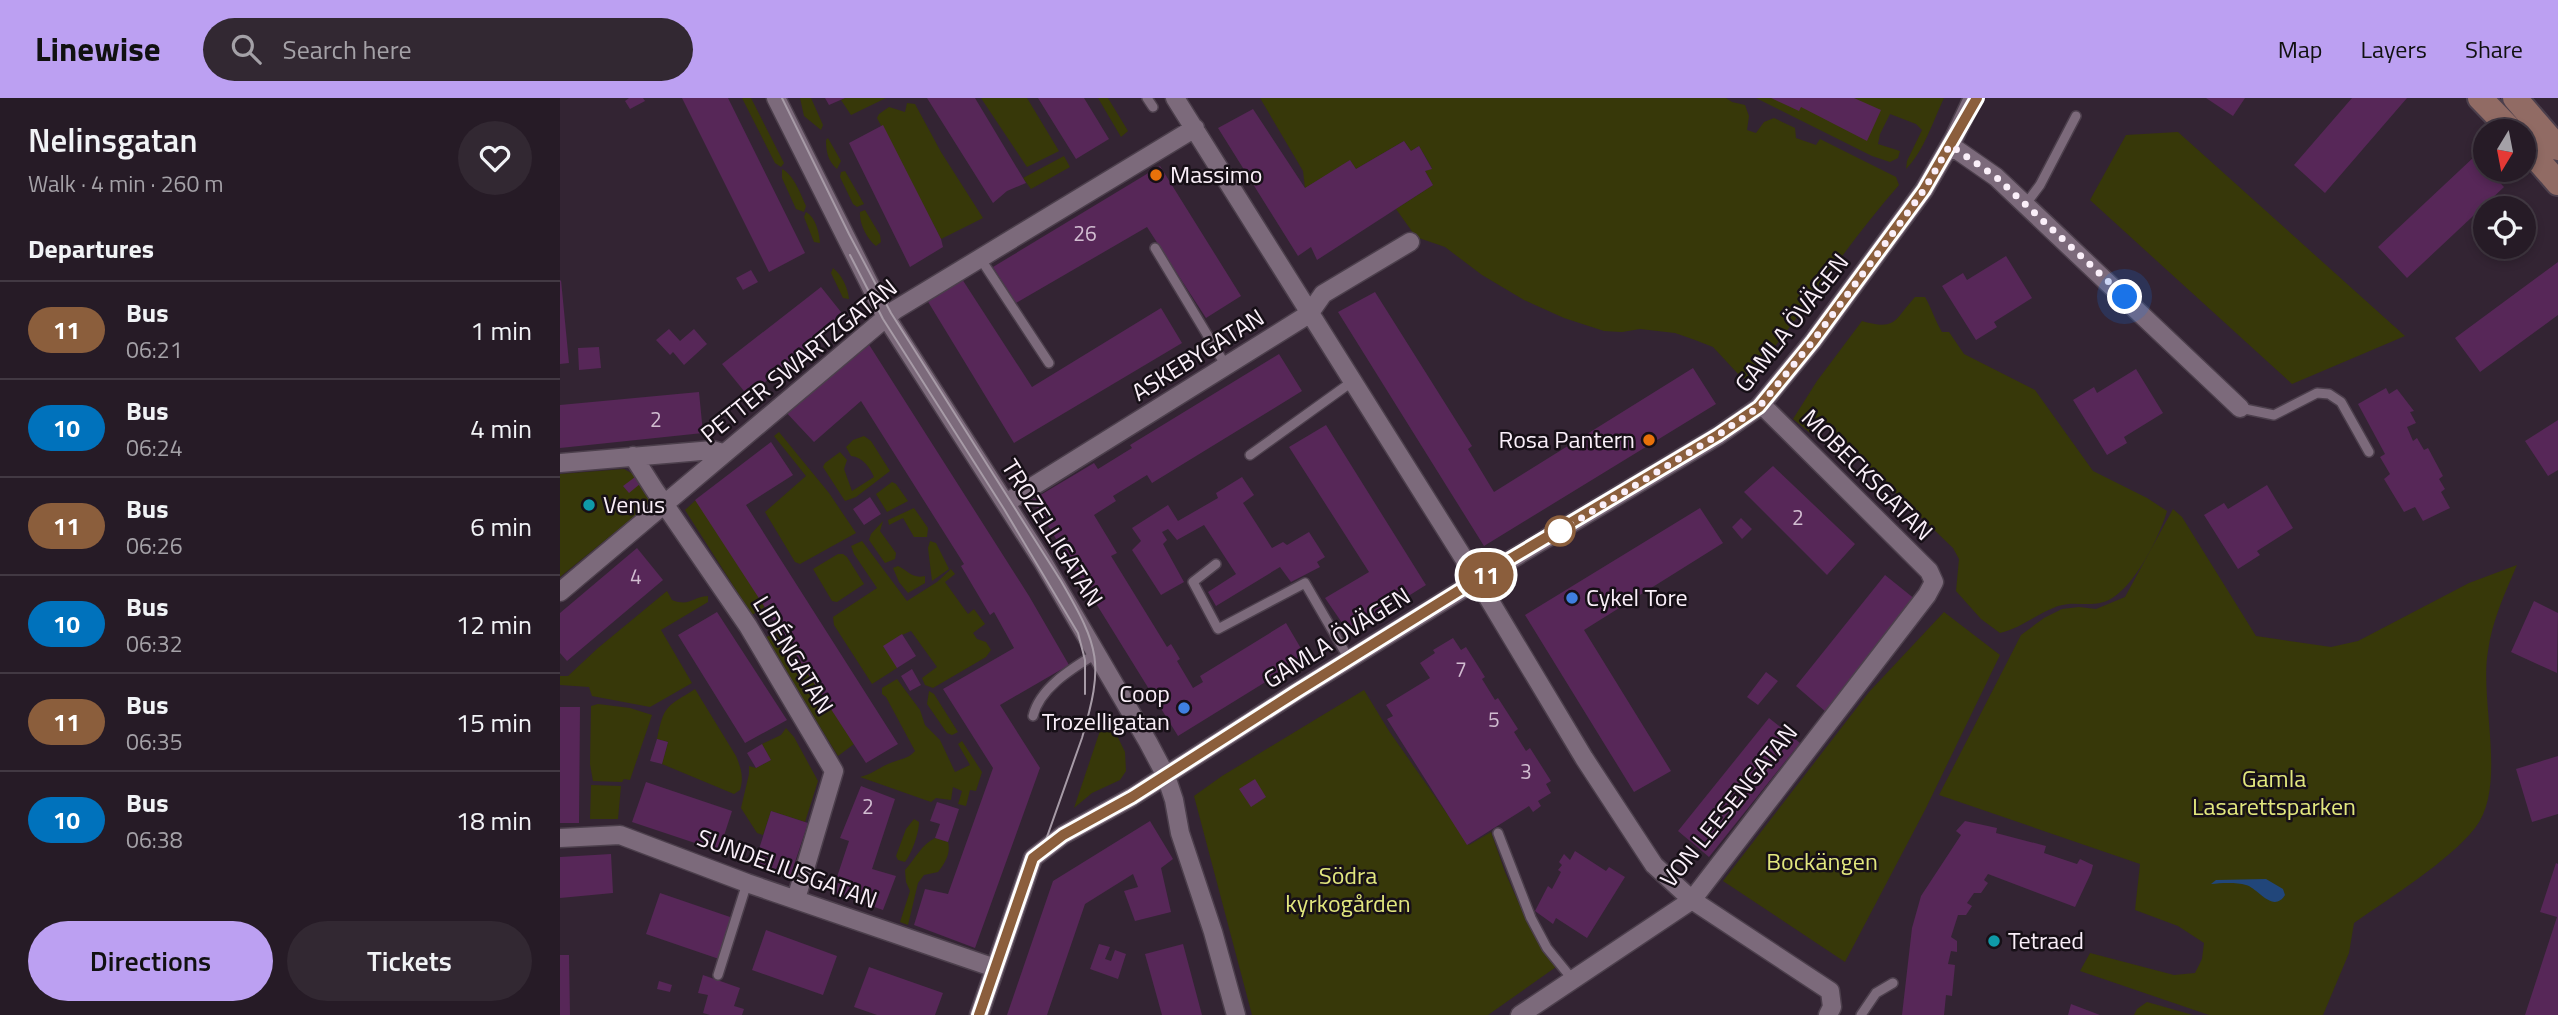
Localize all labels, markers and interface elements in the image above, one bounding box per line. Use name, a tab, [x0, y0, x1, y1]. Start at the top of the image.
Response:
search box	[203, 18, 693, 81]
text: Linewise	[35, 24, 161, 74]
icon: search	[227, 30, 265, 68]
text: Search here	[283, 30, 412, 69]
text: Map	[2278, 31, 2323, 67]
text: Layers	[2361, 31, 2427, 67]
text: Share	[2465, 31, 2523, 67]
text: Nelinsgatan	[28, 115, 198, 165]
north arrow	[2473, 119, 2536, 182]
map controls	[2473, 119, 2536, 259]
button: heart	[458, 121, 532, 195]
place label: Massimo	[1170, 156, 1263, 192]
text: Walk · 4 min · 260 m	[28, 166, 224, 201]
marker: Massimo	[1148, 167, 1164, 183]
button: locate	[2473, 196, 2536, 259]
house number: 26	[1073, 217, 1097, 249]
text: Departures	[28, 229, 154, 268]
street label: GAMLA ÖVÄGEN	[1725, 245, 1857, 399]
street label: PETTER SWARTZGATAN	[692, 269, 905, 451]
your location	[2107, 279, 2142, 314]
text: Bus	[126, 293, 168, 332]
street label: ASKEBYGATAN	[1124, 299, 1271, 409]
text: 1 min	[470, 311, 532, 350]
text: 11	[53, 312, 80, 348]
text: 06:21	[126, 332, 183, 367]
text: Bus	[126, 391, 168, 430]
street label: MOBECKSGATAN	[1794, 400, 1942, 548]
house number: 2	[650, 403, 662, 435]
text: 4 min	[470, 409, 532, 448]
text: 10	[53, 410, 80, 446]
place label: Rosa Pantern	[1499, 421, 1635, 457]
text: 06:24	[126, 430, 183, 465]
marker: Rosa Pantern	[1641, 432, 1657, 448]
street label: TROZELLIGATAN	[993, 452, 1113, 613]
place label: Venus	[603, 486, 665, 522]
text: Bus	[126, 489, 168, 528]
marker: Venus	[581, 497, 597, 513]
house number: 2	[1792, 501, 1804, 533]
text: 6 min	[470, 507, 532, 546]
text: 11	[53, 508, 80, 544]
unlabelled marker	[1545, 516, 1575, 546]
text: 06:26	[126, 528, 183, 563]
line badge: 11	[1454, 552, 1518, 598]
text: 11	[1473, 557, 1499, 593]
house number: 4	[630, 560, 642, 592]
street label: GAMLA ÖVÄGEN	[1256, 578, 1417, 697]
place label: Cykel Tore	[1586, 579, 1688, 615]
text: Bus	[126, 587, 168, 626]
street label: LIDÉNGATAN	[744, 588, 843, 720]
marker: Cykel Tore	[1564, 590, 1580, 606]
text: 12 min	[456, 605, 532, 644]
text: 10	[53, 606, 80, 642]
text: 06:32	[126, 626, 183, 661]
house number: 7	[1455, 653, 1467, 685]
place label: Coop Trozelligatan	[1042, 675, 1170, 739]
text: Bus	[126, 685, 168, 724]
marker: Coop Trozelligatan	[1176, 700, 1192, 716]
text: 15 min	[456, 703, 532, 742]
house number: 5	[1488, 703, 1500, 735]
text: 11	[53, 704, 80, 740]
street label: VON LEESENGATAN	[1651, 716, 1806, 895]
text: 06:35	[126, 724, 183, 759]
house number: 3	[1520, 755, 1532, 787]
park label: Gamla Lasarettsparken	[2192, 760, 2356, 824]
text: Bus	[126, 783, 168, 822]
house number: 2	[862, 790, 874, 822]
text: 18 min	[456, 801, 532, 840]
text: 10	[53, 802, 80, 838]
street label: SUNDELIUSGATAN	[692, 819, 882, 917]
text: 06:38	[126, 822, 183, 857]
park label: Bockängen	[1766, 843, 1878, 879]
park label: Södra kyrkogården	[1285, 857, 1411, 921]
button: Directions	[28, 921, 273, 1001]
button: Tickets	[287, 921, 532, 1001]
place label: Tetraed	[2008, 922, 2084, 958]
marker: Tetraed	[1986, 933, 2002, 949]

